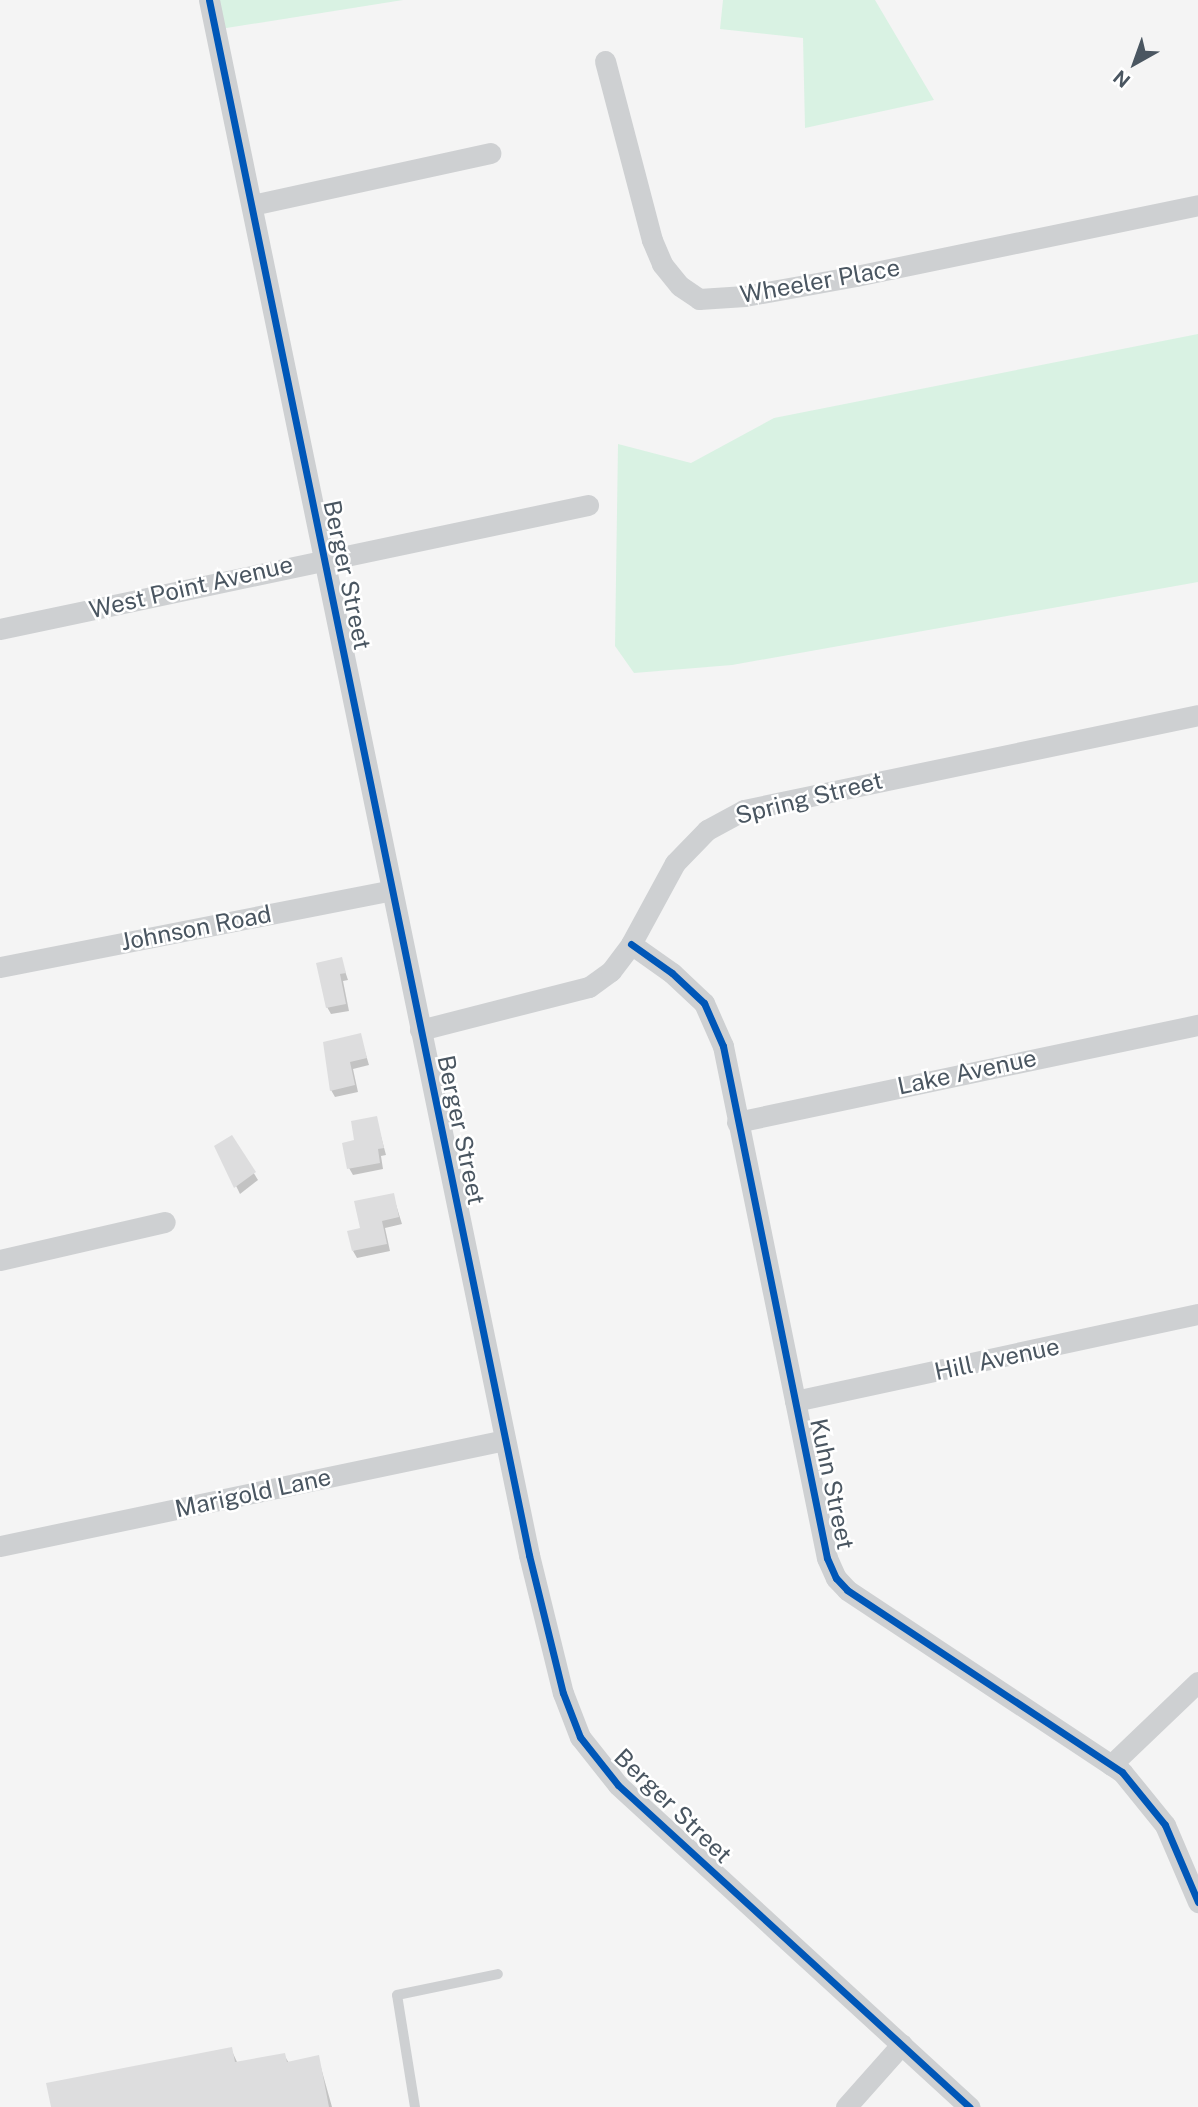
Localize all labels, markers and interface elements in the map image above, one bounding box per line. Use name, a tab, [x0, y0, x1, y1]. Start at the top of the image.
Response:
north arrow	[1100, 28, 1170, 98]
text: N	[1109, 66, 1134, 92]
street label: Wheeler Place	[738, 253, 902, 309]
street label: Berger Street	[317, 498, 377, 652]
street label: West Point Avenue	[86, 550, 296, 624]
street label: Spring Street	[732, 766, 886, 830]
street label: Johnson Road	[118, 899, 274, 957]
street label: Lake Avenue	[895, 1043, 1039, 1101]
street label: Berger Street	[431, 1053, 491, 1207]
street label: Hill Avenue	[932, 1332, 1062, 1386]
street label: Kuhn Street	[804, 1416, 860, 1552]
street label: Marigold Lane	[172, 1462, 334, 1524]
street label: Berger Street	[608, 1743, 738, 1869]

